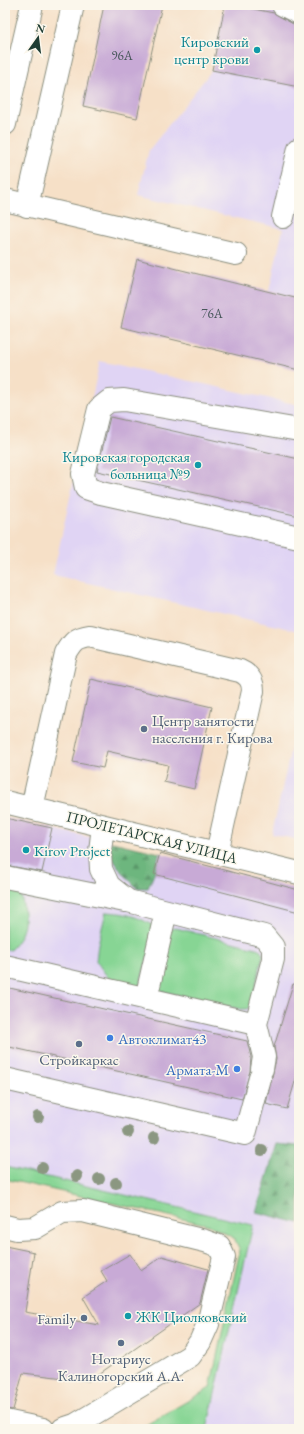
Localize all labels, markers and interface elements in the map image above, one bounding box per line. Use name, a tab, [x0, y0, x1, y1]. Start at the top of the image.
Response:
north arrow	[18, 18, 58, 58]
text: N	[34, 20, 47, 36]
place label: Кировский центр крови	[174, 32, 249, 68]
marker: Кировский центр крови	[252, 45, 262, 55]
house number: 96А	[111, 47, 134, 64]
house number: 76А	[201, 305, 224, 322]
place label: Кировская городская больница №9	[62, 447, 190, 483]
marker: Кировская городская больница №9	[193, 460, 203, 470]
place label: Центр занятости населения г. Кирова	[152, 711, 272, 747]
marker: Центр занятости населения г. Кирова	[139, 724, 149, 734]
street label: ПРОЛЕТАРСКАЯ УЛИЦА	[65, 807, 240, 868]
place label: Kirov Project	[34, 841, 111, 860]
marker: Kirov Project	[21, 845, 31, 855]
place label: Автоклимат43	[117, 1029, 207, 1048]
marker: Автоклимат43	[105, 1033, 115, 1043]
marker: Стройкаркас	[74, 1039, 84, 1049]
place label: Стройкаркас	[39, 1050, 119, 1069]
place label: Армата-М	[165, 1060, 229, 1079]
marker: Армата-М	[232, 1064, 242, 1074]
place label: ЖК Циолковский	[135, 1307, 247, 1326]
place label: Family	[37, 1309, 76, 1328]
marker: ЖК Циолковский	[123, 1311, 133, 1321]
marker: Family	[79, 1313, 89, 1323]
marker: Нотариус Калиногорский А.А.	[116, 1338, 126, 1348]
place label: Нотариус Калиногорский А.А.	[58, 1349, 184, 1385]

